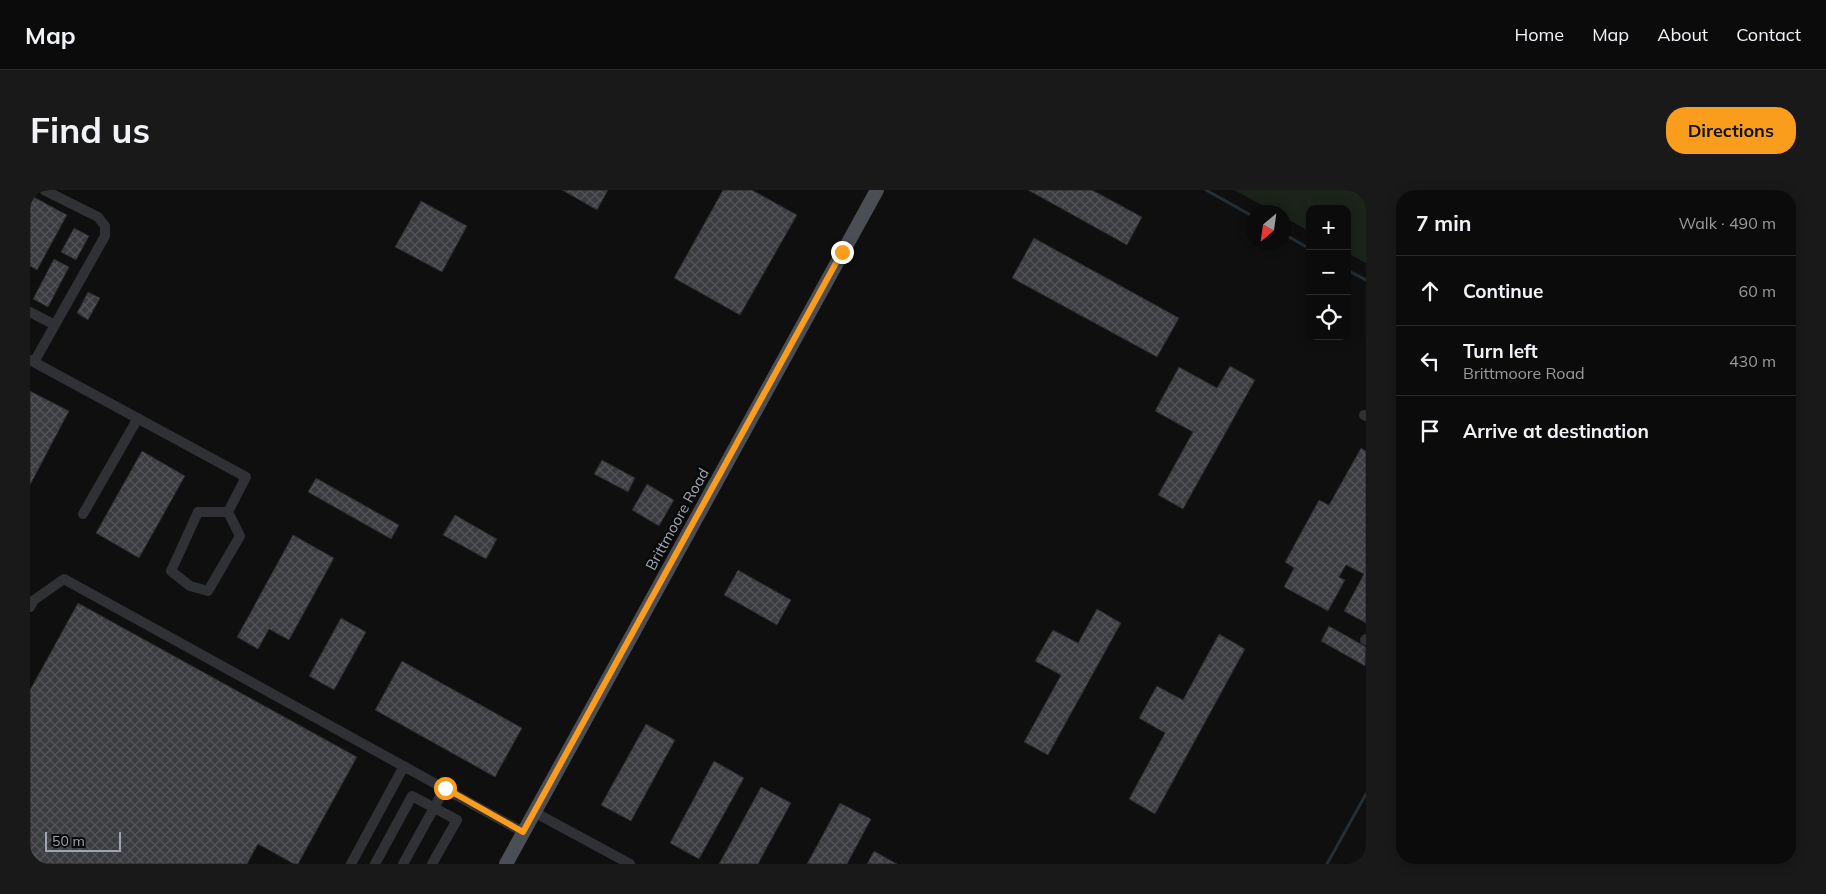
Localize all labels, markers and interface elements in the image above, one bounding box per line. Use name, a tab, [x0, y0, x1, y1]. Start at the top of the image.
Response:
text: Map	[25, 20, 76, 50]
text: Home	[1514, 23, 1564, 46]
text: Map	[1592, 23, 1629, 46]
text: About	[1657, 23, 1708, 46]
text: Contact	[1736, 23, 1801, 46]
button: Directions	[1666, 107, 1796, 154]
text: Find us	[30, 108, 150, 152]
north arrow	[1246, 205, 1291, 250]
map controls	[1306, 205, 1351, 340]
button: +	[1306, 205, 1351, 250]
text: 7 min	[1416, 210, 1471, 236]
text: Walk · 490 m	[1678, 213, 1776, 233]
route end	[831, 241, 854, 264]
button: −	[1306, 250, 1351, 295]
icon: ahead	[1416, 277, 1444, 305]
text: Continue	[1463, 279, 1543, 303]
text: 60 m	[1739, 281, 1776, 301]
button: locate	[1306, 295, 1351, 340]
text: Turn left	[1463, 339, 1538, 363]
icon: left	[1416, 347, 1444, 375]
text: 430 m	[1729, 351, 1776, 371]
text: Brittmoore Road	[1463, 363, 1585, 383]
icon: arrive	[1416, 417, 1444, 445]
text: Arrive at destination	[1463, 419, 1649, 443]
street label: Brittmoore Road	[641, 465, 713, 573]
route start	[434, 777, 457, 800]
scale bar	[45, 829, 121, 852]
text: 50 m	[52, 832, 85, 850]

